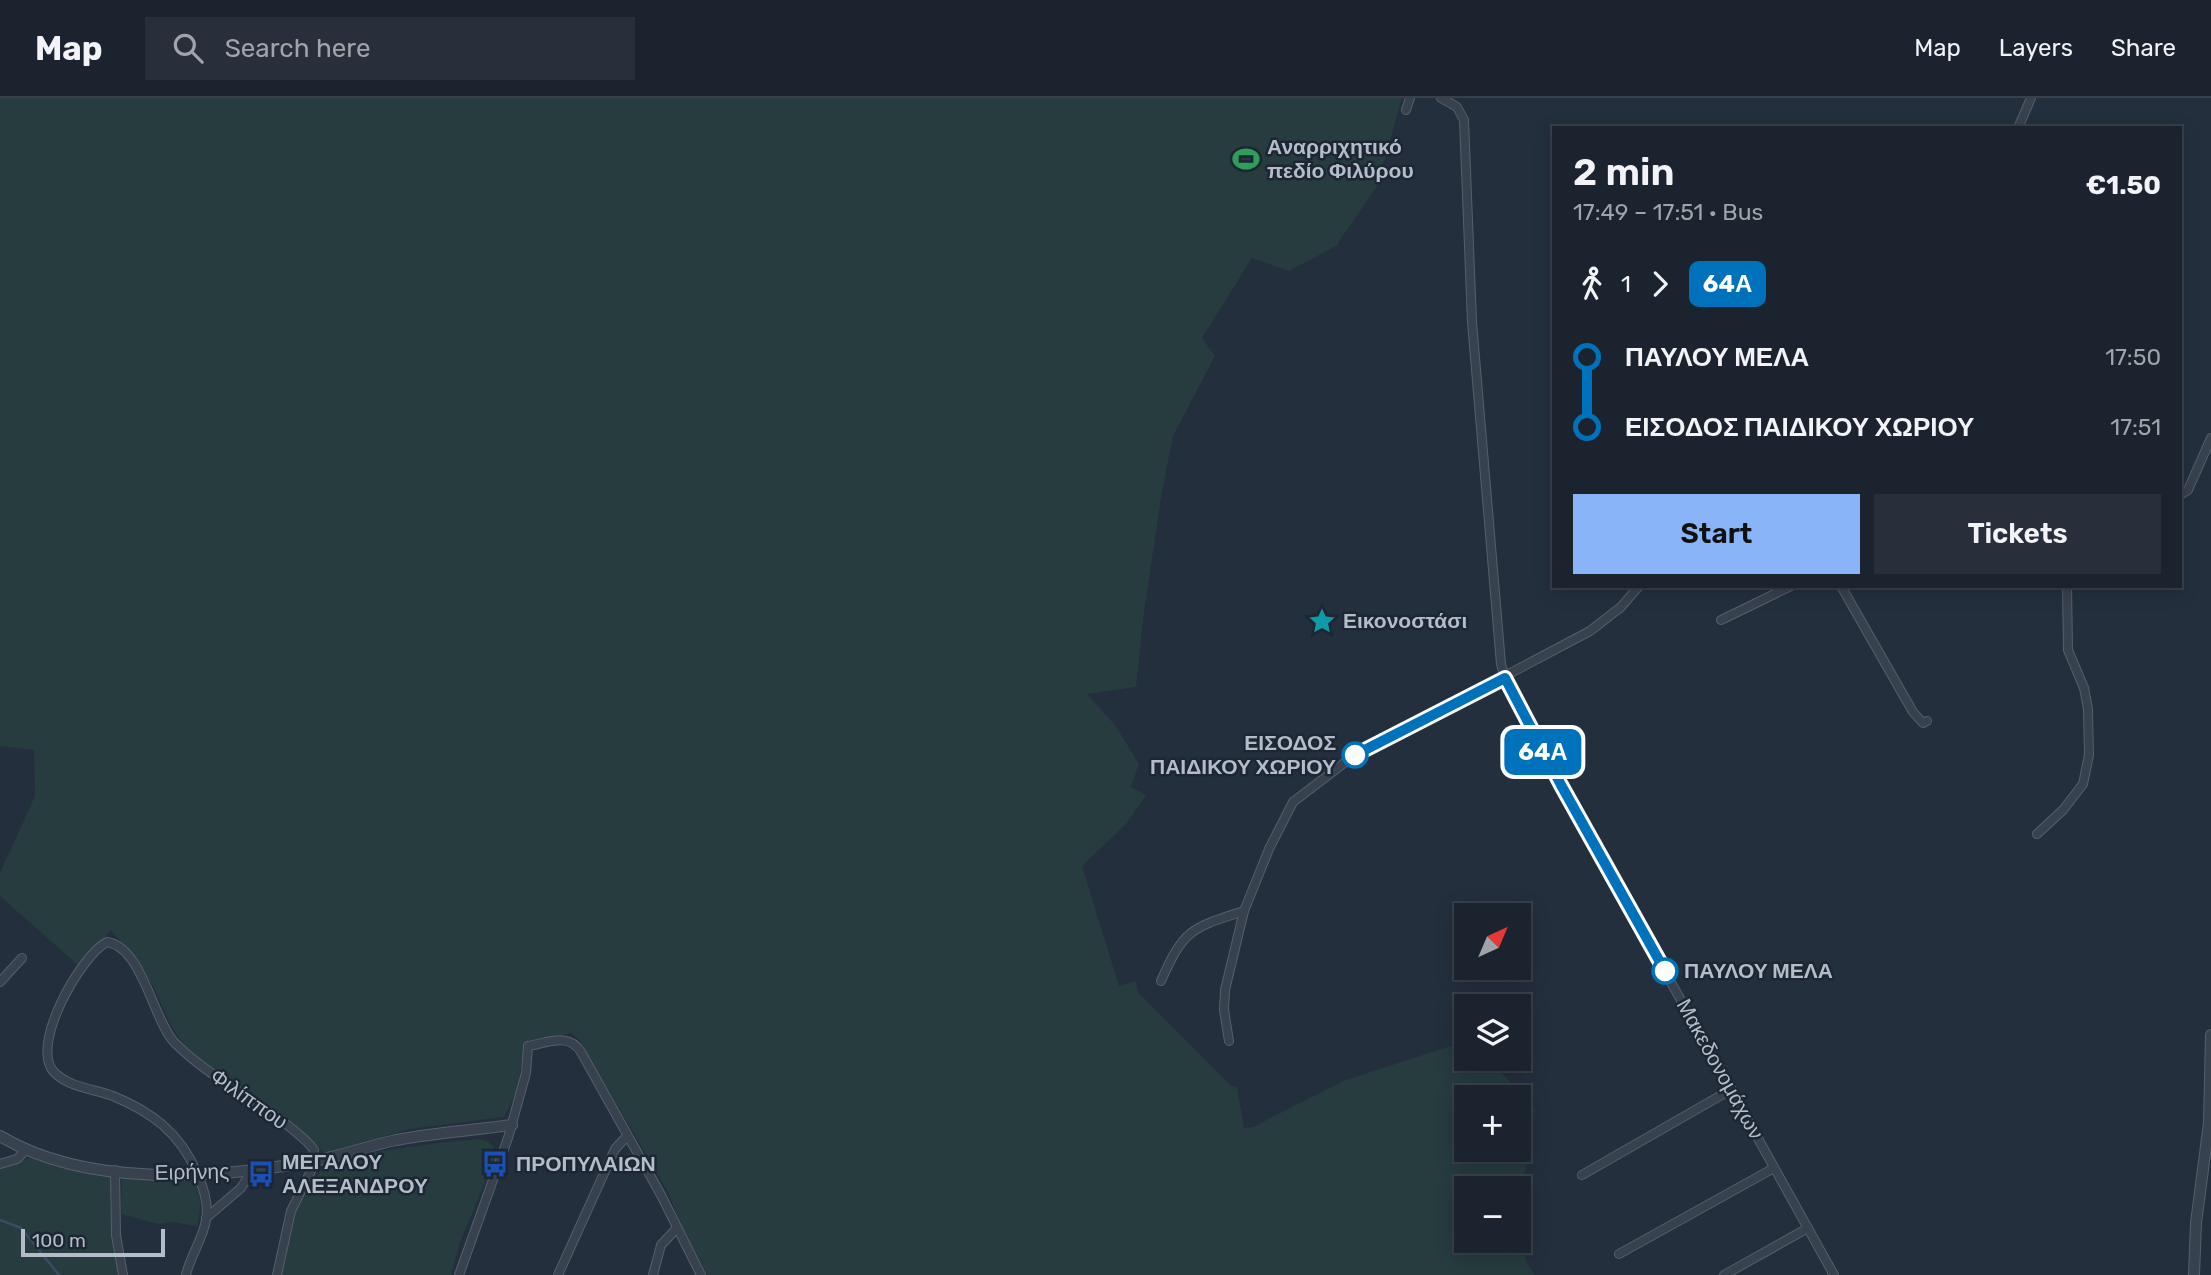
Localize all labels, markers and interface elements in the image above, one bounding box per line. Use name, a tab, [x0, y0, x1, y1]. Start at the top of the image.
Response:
search box	[145, 17, 635, 80]
text: Map	[35, 29, 103, 68]
icon: search	[169, 29, 207, 67]
text: Search here	[225, 33, 370, 64]
text: Map	[1914, 34, 1961, 62]
text: Layers	[1999, 34, 2073, 62]
text: Share	[2111, 34, 2176, 62]
place label: Αναρριχητικό πεδίο Φιλύρου	[1267, 134, 1414, 183]
sports icon: Αναρριχητικό πεδίο Φιλύρου	[1231, 144, 1261, 174]
text: 2 min	[1573, 149, 1675, 195]
text: €1.50	[2086, 170, 2161, 201]
text: 17:49 – 17:51 · Bus	[1573, 198, 1763, 226]
icon: walk	[1573, 265, 1611, 303]
icon: forward	[1641, 265, 1679, 303]
text: 1	[1621, 270, 1631, 298]
text: 64Α	[1703, 270, 1752, 298]
text: ΠΑΥΛΟΥ ΜΕΛΑ	[1625, 342, 1809, 373]
text: 17:50	[2105, 343, 2161, 371]
text: ΕΙΣΟΔΟΣ ΠΑΙΔΙΚΟΥ ΧΩΡΙΟΥ	[1625, 412, 1974, 443]
text: 17:51	[2110, 413, 2161, 441]
button: Start	[1573, 494, 1860, 574]
button: Tickets	[1874, 494, 2161, 574]
place icon: Εικονοστάσι	[1307, 606, 1337, 636]
place label: Εικονοστάσι	[1343, 608, 1468, 633]
line badge: 64Α	[1503, 729, 1583, 775]
place label: ΕΙΣΟΔΟΣ ΠΑΙΔΙΚΟΥ ΧΩΡΙΟΥ	[1150, 730, 1336, 779]
text: 64Α	[1518, 738, 1568, 766]
marker: ΕΙΣΟΔΟΣ ΠΑΙΔΙΚΟΥ ΧΩΡΙΟΥ	[1342, 742, 1368, 768]
north arrow	[1454, 903, 1531, 980]
map controls	[1454, 903, 1531, 1253]
marker: ΠΑΥΛΟΥ ΜΕΛΑ	[1652, 958, 1678, 984]
place label: ΠΑΥΛΟΥ ΜΕΛΑ	[1684, 958, 1833, 983]
button: layers	[1454, 994, 1531, 1071]
street label: Μακεδονομάχων	[1672, 994, 1769, 1143]
street label: Φιλίππου	[206, 1063, 293, 1134]
button: +	[1454, 1085, 1531, 1162]
place label: ΜΕΓΑΛΟΥ ΑΛΕΞΑΝΔΡΟΥ	[282, 1149, 428, 1198]
bus stop icon: ΠΡΟΠΥΛΑΙΩΝ	[480, 1149, 510, 1179]
place label: ΠΡΟΠΥΛΑΙΩΝ	[516, 1151, 656, 1176]
street label: Ειρήνης	[154, 1158, 230, 1185]
bus stop icon: ΜΕΓΑΛΟΥ ΑΛΕΞΑΝΔΡΟΥ	[246, 1159, 276, 1189]
button: −	[1454, 1176, 1531, 1253]
scale bar	[21, 1226, 164, 1258]
text: 100 m	[32, 1229, 86, 1252]

